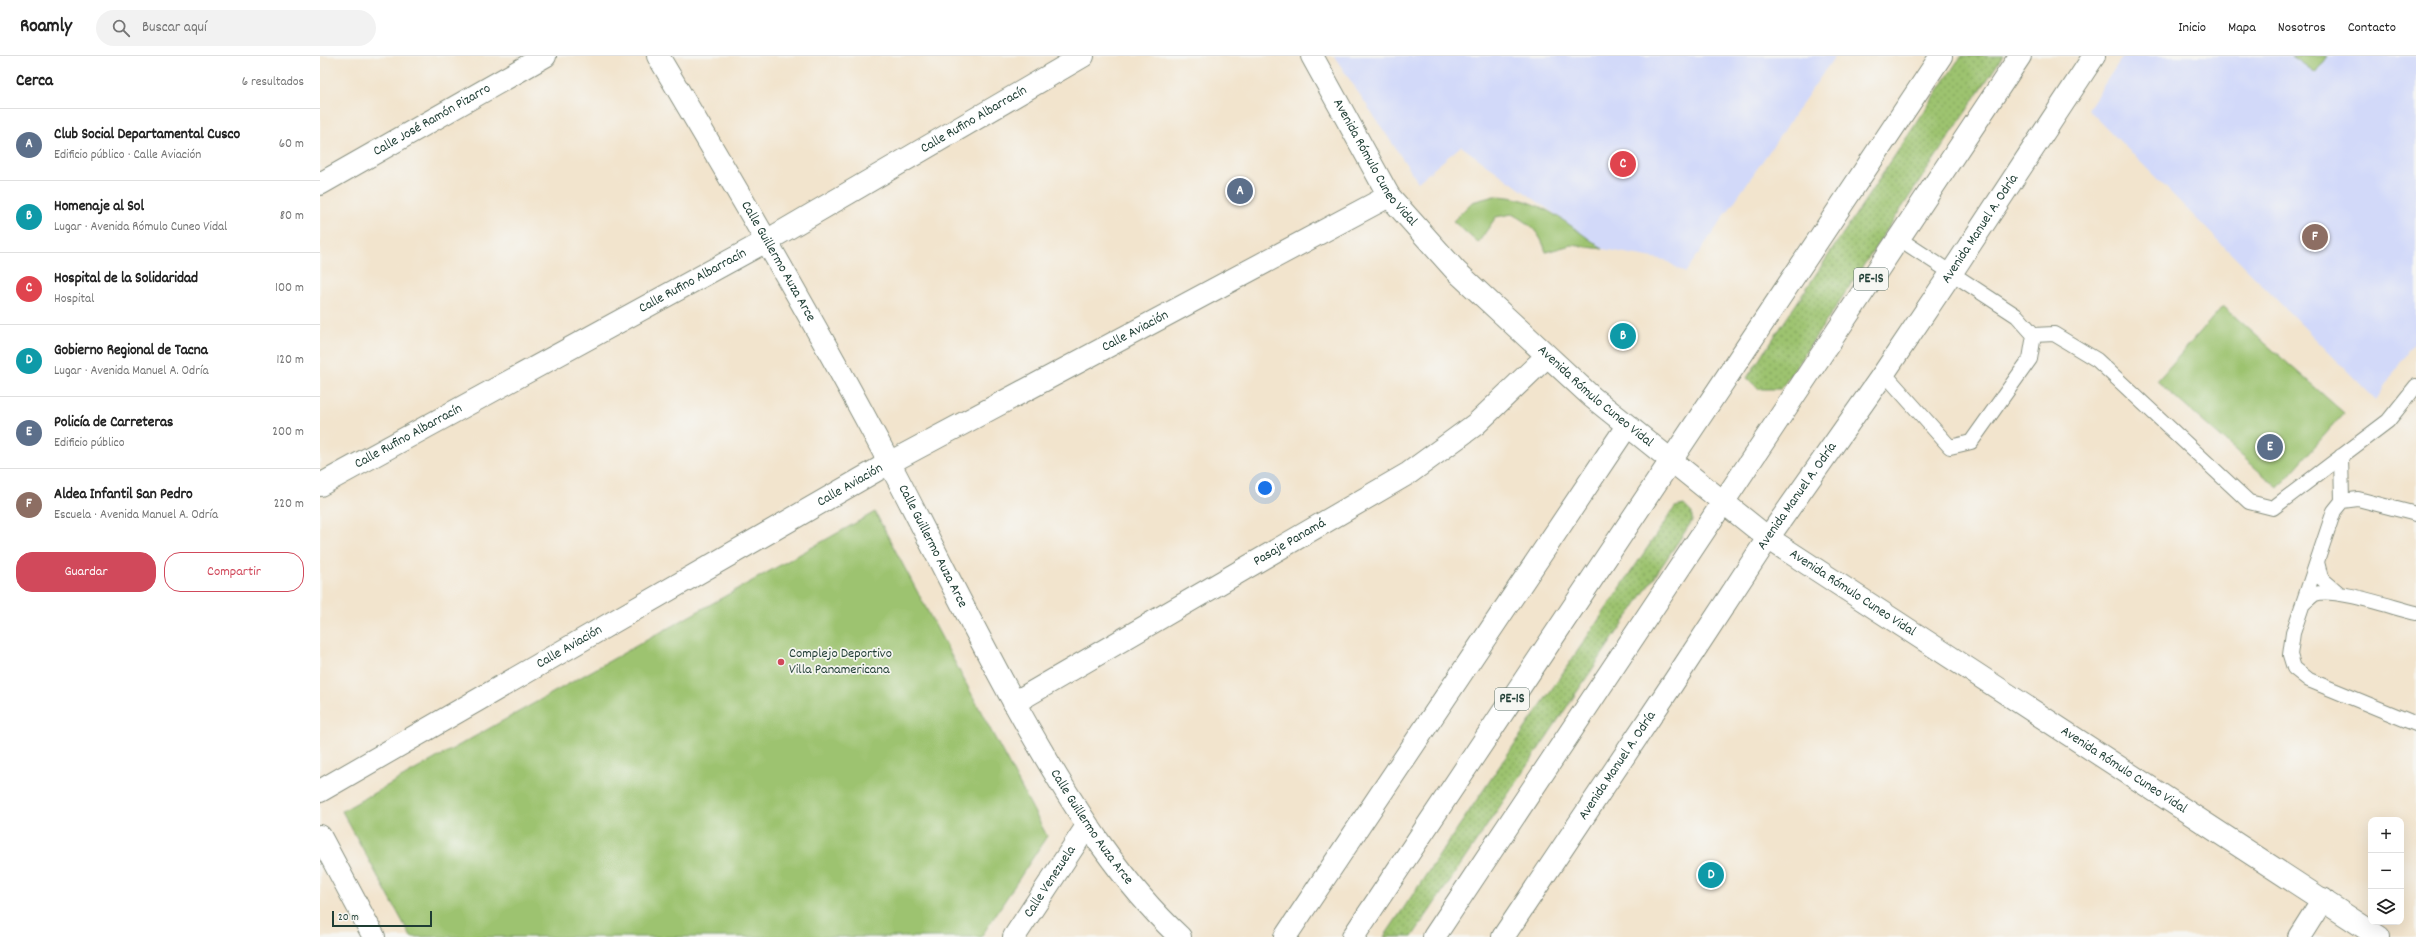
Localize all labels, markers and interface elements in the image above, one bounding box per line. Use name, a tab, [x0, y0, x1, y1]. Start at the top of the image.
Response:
search box	[96, 10, 376, 46]
text: Roamly	[20, 14, 72, 41]
icon: search	[110, 17, 132, 39]
text: Buscar aquí	[142, 17, 207, 39]
text: Inicio	[2178, 18, 2206, 38]
text: Mapa	[2228, 18, 2256, 38]
text: Nosotros	[2278, 18, 2326, 38]
text: Contacto	[2348, 18, 2396, 38]
text: Cerca	[16, 70, 53, 94]
text: 6 resultados	[242, 73, 304, 92]
street label: Calle José Ramón Pizarro	[370, 79, 495, 162]
street label: Calle Rufino Albarracín	[917, 81, 1031, 159]
street label: Avenida Rómulo Cuneo Vidal	[1327, 95, 1422, 231]
text: Club Social Departamental Cusco	[54, 124, 240, 146]
text: A	[25, 135, 33, 154]
text: 60 m	[279, 135, 304, 154]
text: Edificio público · Calle Aviación	[54, 146, 201, 165]
pin: C	[1610, 149, 1636, 179]
street label: Avenida Manuel A. Odría	[1937, 170, 2024, 288]
pin: A	[1227, 176, 1253, 206]
text: Homenaje al Sol	[54, 196, 144, 218]
street label: Calle Guillermo Auza Arce	[736, 198, 820, 325]
text: B	[26, 207, 32, 226]
text: 80 m	[280, 207, 304, 226]
text: Lugar · Avenida Rómulo Cuneo Vidal	[54, 218, 227, 237]
pin: F	[2302, 222, 2328, 252]
street label: Calle Rufino Albarracín	[635, 243, 750, 319]
text: Hospital de la Solidaridad	[54, 268, 198, 290]
road number: PE-1S	[1854, 268, 1888, 290]
text: C	[26, 279, 32, 298]
text: 100 m	[275, 279, 304, 298]
text: Hospital	[54, 290, 94, 309]
street label: Calle Aviación	[1098, 305, 1172, 358]
pin: B	[1610, 321, 1636, 351]
text: Gobierno Regional de Tacna	[54, 340, 208, 362]
street label: Avenida Rómulo Cuneo Vidal	[1533, 341, 1658, 453]
text: D	[26, 351, 32, 370]
text: 120 m	[276, 351, 304, 370]
text: Lugar · Avenida Manuel A. Odría	[54, 362, 208, 381]
street label: Calle Rufino Albarracín	[351, 399, 466, 474]
text: Policía de Carreteras	[54, 412, 173, 434]
text: E	[26, 423, 32, 442]
text: 200 m	[272, 423, 304, 442]
pin: E	[2257, 432, 2283, 462]
text: Edificio público	[54, 434, 124, 453]
street label: Avenida Manuel A. Odría	[1753, 438, 1842, 554]
street label: Calle Aviación	[814, 458, 887, 512]
your location	[1255, 478, 1275, 498]
street label: Calle Guillermo Auza Arce	[893, 481, 972, 611]
text: Aldea Infantil San Pedro	[54, 484, 193, 506]
text: F	[26, 495, 32, 514]
text: 220 m	[274, 495, 304, 514]
text: Escuela · Avenida Manuel A. Odría	[54, 506, 218, 525]
street label: Pasaje Panamá	[1250, 513, 1330, 572]
street label: Avenida Rómulo Cuneo Vidal	[1785, 544, 1920, 642]
button: Guardar	[16, 552, 156, 592]
button: Compartir	[164, 552, 304, 592]
street label: Calle Aviación	[533, 620, 606, 674]
place label: Complejo Deportivo Villa Panamericana	[789, 644, 892, 680]
marker: Complejo Deportivo Villa Panamericana	[776, 657, 786, 667]
road number: PE-1S	[1495, 688, 1529, 710]
street label: Avenida Manuel A. Odría	[1574, 707, 1662, 824]
street label: Avenida Rómulo Cuneo Vidal	[2056, 722, 2191, 819]
street label: Calle Guillermo Auza Arce	[1045, 766, 1138, 889]
map controls	[2368, 817, 2404, 925]
button: +	[2368, 817, 2404, 853]
street label: Calle Venezuela	[1019, 842, 1082, 922]
button: −	[2368, 853, 2404, 889]
pin: D	[1698, 860, 1724, 890]
button: layers	[2368, 889, 2404, 925]
scale bar	[332, 909, 432, 928]
text: 20 m	[338, 910, 359, 926]

